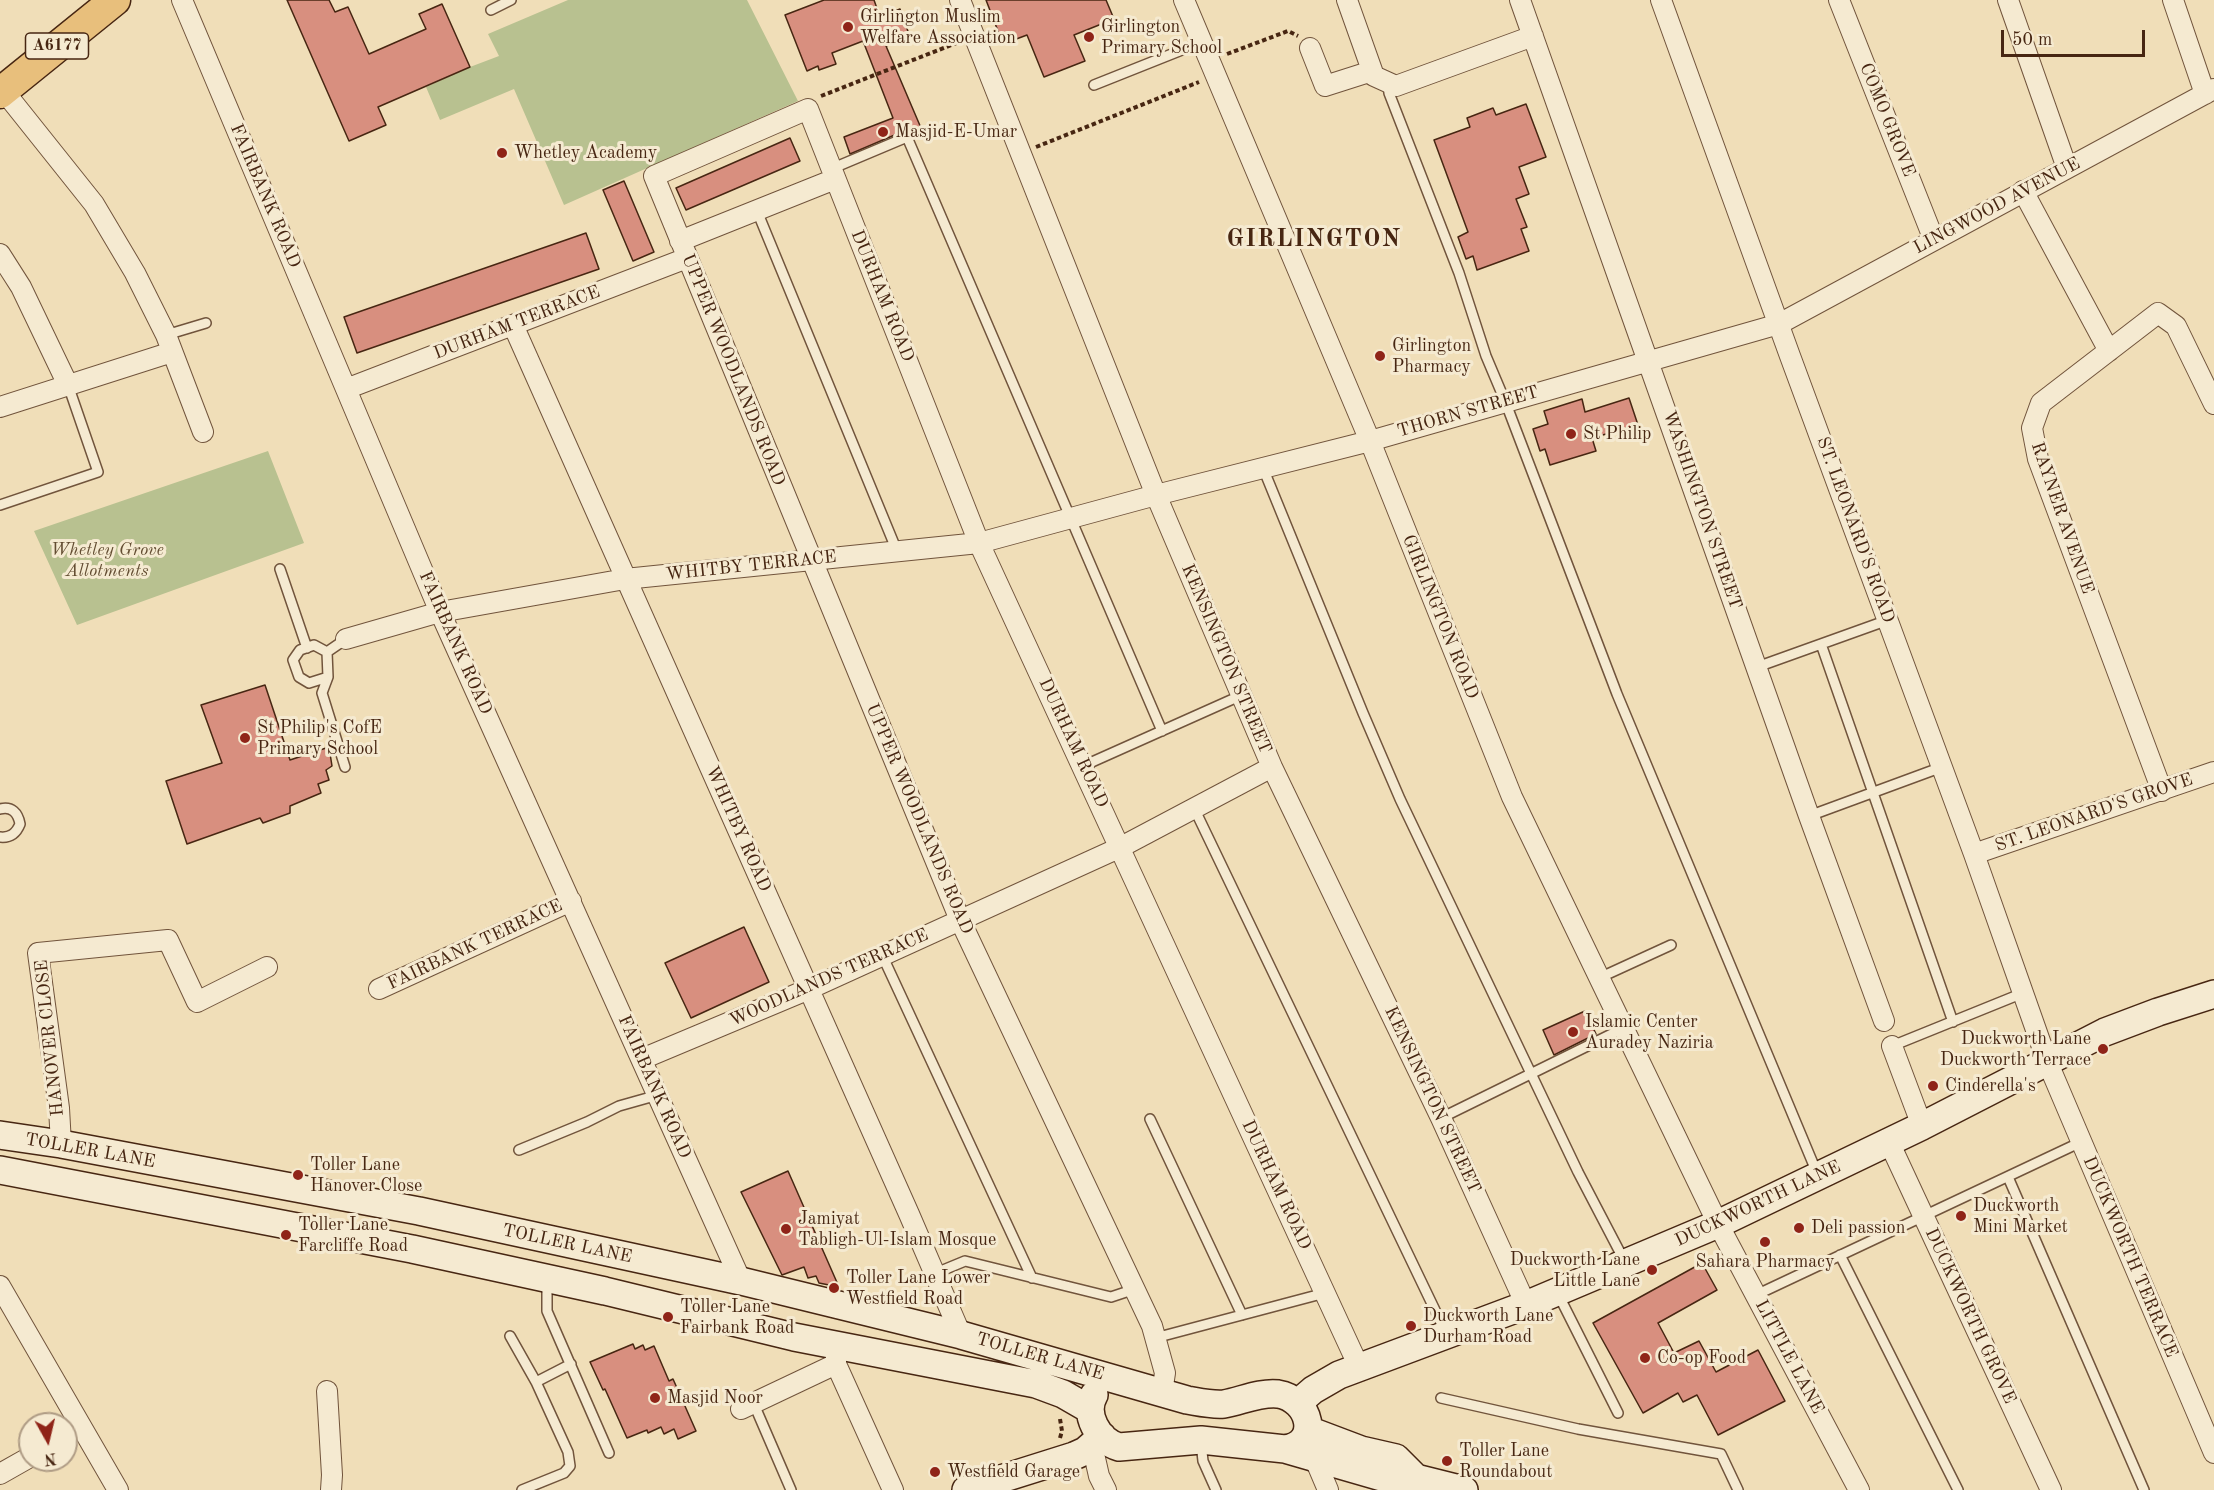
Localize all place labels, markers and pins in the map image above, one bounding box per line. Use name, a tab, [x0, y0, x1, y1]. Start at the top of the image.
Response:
place label: Girlington Muslim Welfare Association	[860, 6, 1016, 48]
place label: Girlington Primary School	[1101, 16, 1222, 58]
marker: Girlington Muslim Welfare Association	[841, 20, 855, 34]
marker: Girlington Primary School	[1082, 30, 1096, 44]
place label: Masjid-E-Umar	[895, 121, 1017, 143]
marker: Masjid-E-Umar	[876, 125, 890, 139]
place label: Whetley Academy	[514, 142, 657, 164]
marker: Whetley Academy	[495, 146, 509, 160]
place label: Girlington Pharmacy	[1392, 335, 1471, 378]
marker: Girlington Pharmacy	[1373, 349, 1387, 363]
place label: St Philip	[1583, 423, 1651, 445]
marker: St Philip	[1564, 427, 1578, 441]
place label: St Philip's CofE Primary School	[257, 717, 382, 760]
marker: St Philip's CofE Primary School	[238, 731, 252, 745]
place label: Islamic Center Auradey Naziria	[1585, 1011, 1714, 1054]
marker: Islamic Center Auradey Naziria	[1566, 1025, 1580, 1039]
place label: Duckworth Lane Duckworth Terrace	[1940, 1028, 2091, 1070]
marker: Duckworth Lane Duckworth Terrace	[2096, 1042, 2110, 1056]
place label: Cinderella's	[1945, 1075, 2036, 1097]
marker: Cinderella's	[1926, 1079, 1940, 1093]
place label: Toller Lane Hanover Close	[310, 1154, 422, 1196]
marker: Toller Lane Hanover Close	[291, 1168, 305, 1182]
place label: Duckworth Mini Market	[1973, 1195, 2068, 1238]
place label: Jamiyat Tabligh-Ul-Islam Mosque	[798, 1208, 996, 1250]
marker: Duckworth Mini Market	[1954, 1209, 1968, 1223]
place label: Toller Lane Farcliffe Road	[298, 1214, 408, 1256]
place label: Deli passion	[1811, 1217, 1905, 1239]
marker: Deli passion	[1792, 1221, 1806, 1235]
marker: Jamiyat Tabligh-Ul-Islam Mosque	[779, 1222, 793, 1236]
marker: Toller Lane Farcliffe Road	[279, 1228, 293, 1242]
marker: Sahara Pharmacy	[1758, 1235, 1772, 1249]
place label: Duckworth Lane Little Lane	[1510, 1249, 1640, 1292]
place label: Sahara Pharmacy	[1696, 1251, 1834, 1273]
marker: Duckworth Lane Little Lane	[1645, 1263, 1659, 1277]
place label: Toller Lane Lower Westfield Road	[846, 1267, 990, 1310]
marker: Toller Lane Lower Westfield Road	[827, 1281, 841, 1295]
place label: Toller Lane Fairbank Road	[680, 1296, 794, 1338]
place label: Duckworth Lane Durham Road	[1423, 1305, 1553, 1348]
marker: Toller Lane Fairbank Road	[661, 1310, 675, 1324]
marker: Duckworth Lane Durham Road	[1404, 1319, 1418, 1333]
place label: Co-op Food	[1657, 1347, 1746, 1369]
marker: Co-op Food	[1638, 1351, 1652, 1365]
place label: Masjid Noor	[667, 1387, 763, 1409]
marker: Masjid Noor	[648, 1391, 662, 1405]
place label: Toller Lane Roundabout	[1459, 1440, 1552, 1482]
marker: Toller Lane Roundabout	[1440, 1454, 1454, 1468]
place label: Westfield Garage	[947, 1461, 1080, 1483]
marker: Westfield Garage	[928, 1465, 942, 1479]

